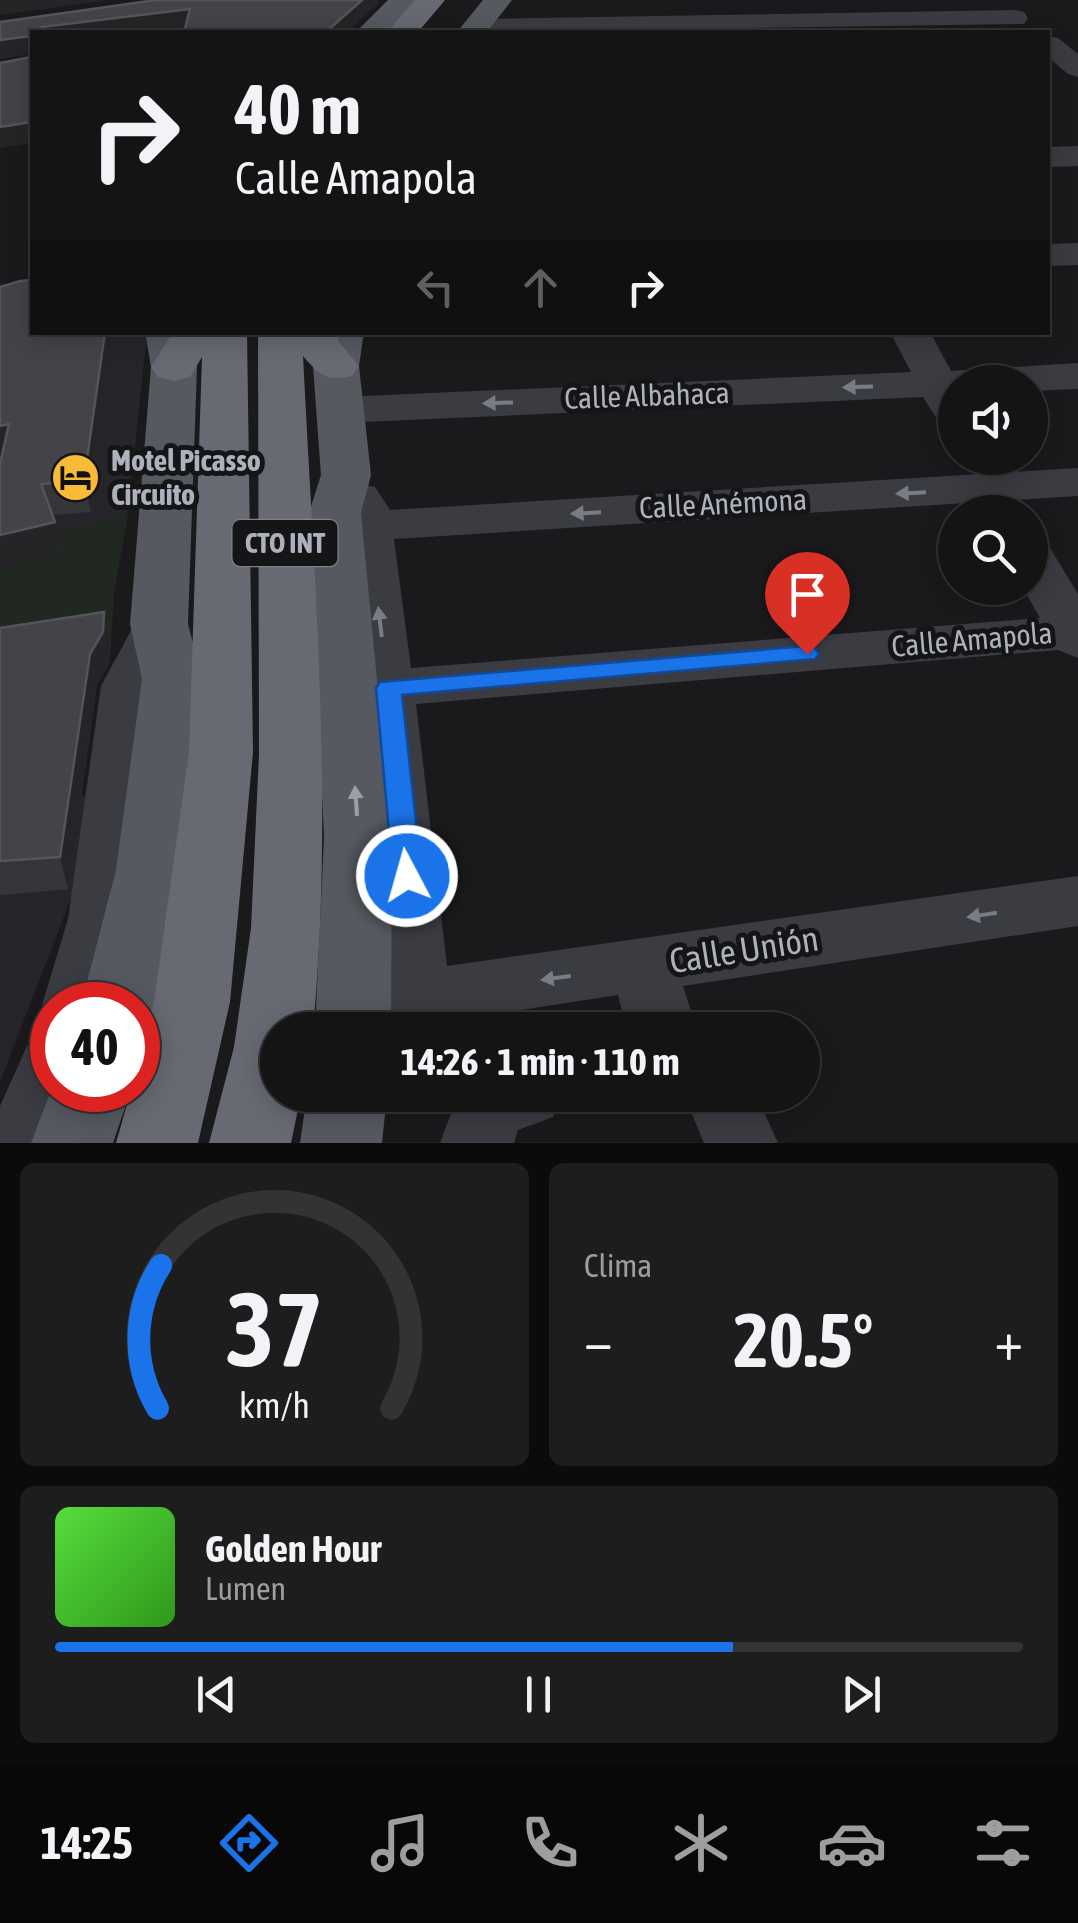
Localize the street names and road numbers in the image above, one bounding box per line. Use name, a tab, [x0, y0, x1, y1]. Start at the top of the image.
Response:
street label: Calle Albahaca	[564, 375, 730, 415]
street label: Calle Anémona	[638, 482, 808, 524]
road number: CTO INT	[232, 520, 338, 566]
street label: Calle Amapola	[890, 615, 1054, 663]
street label: Calle Unión	[667, 918, 821, 980]

